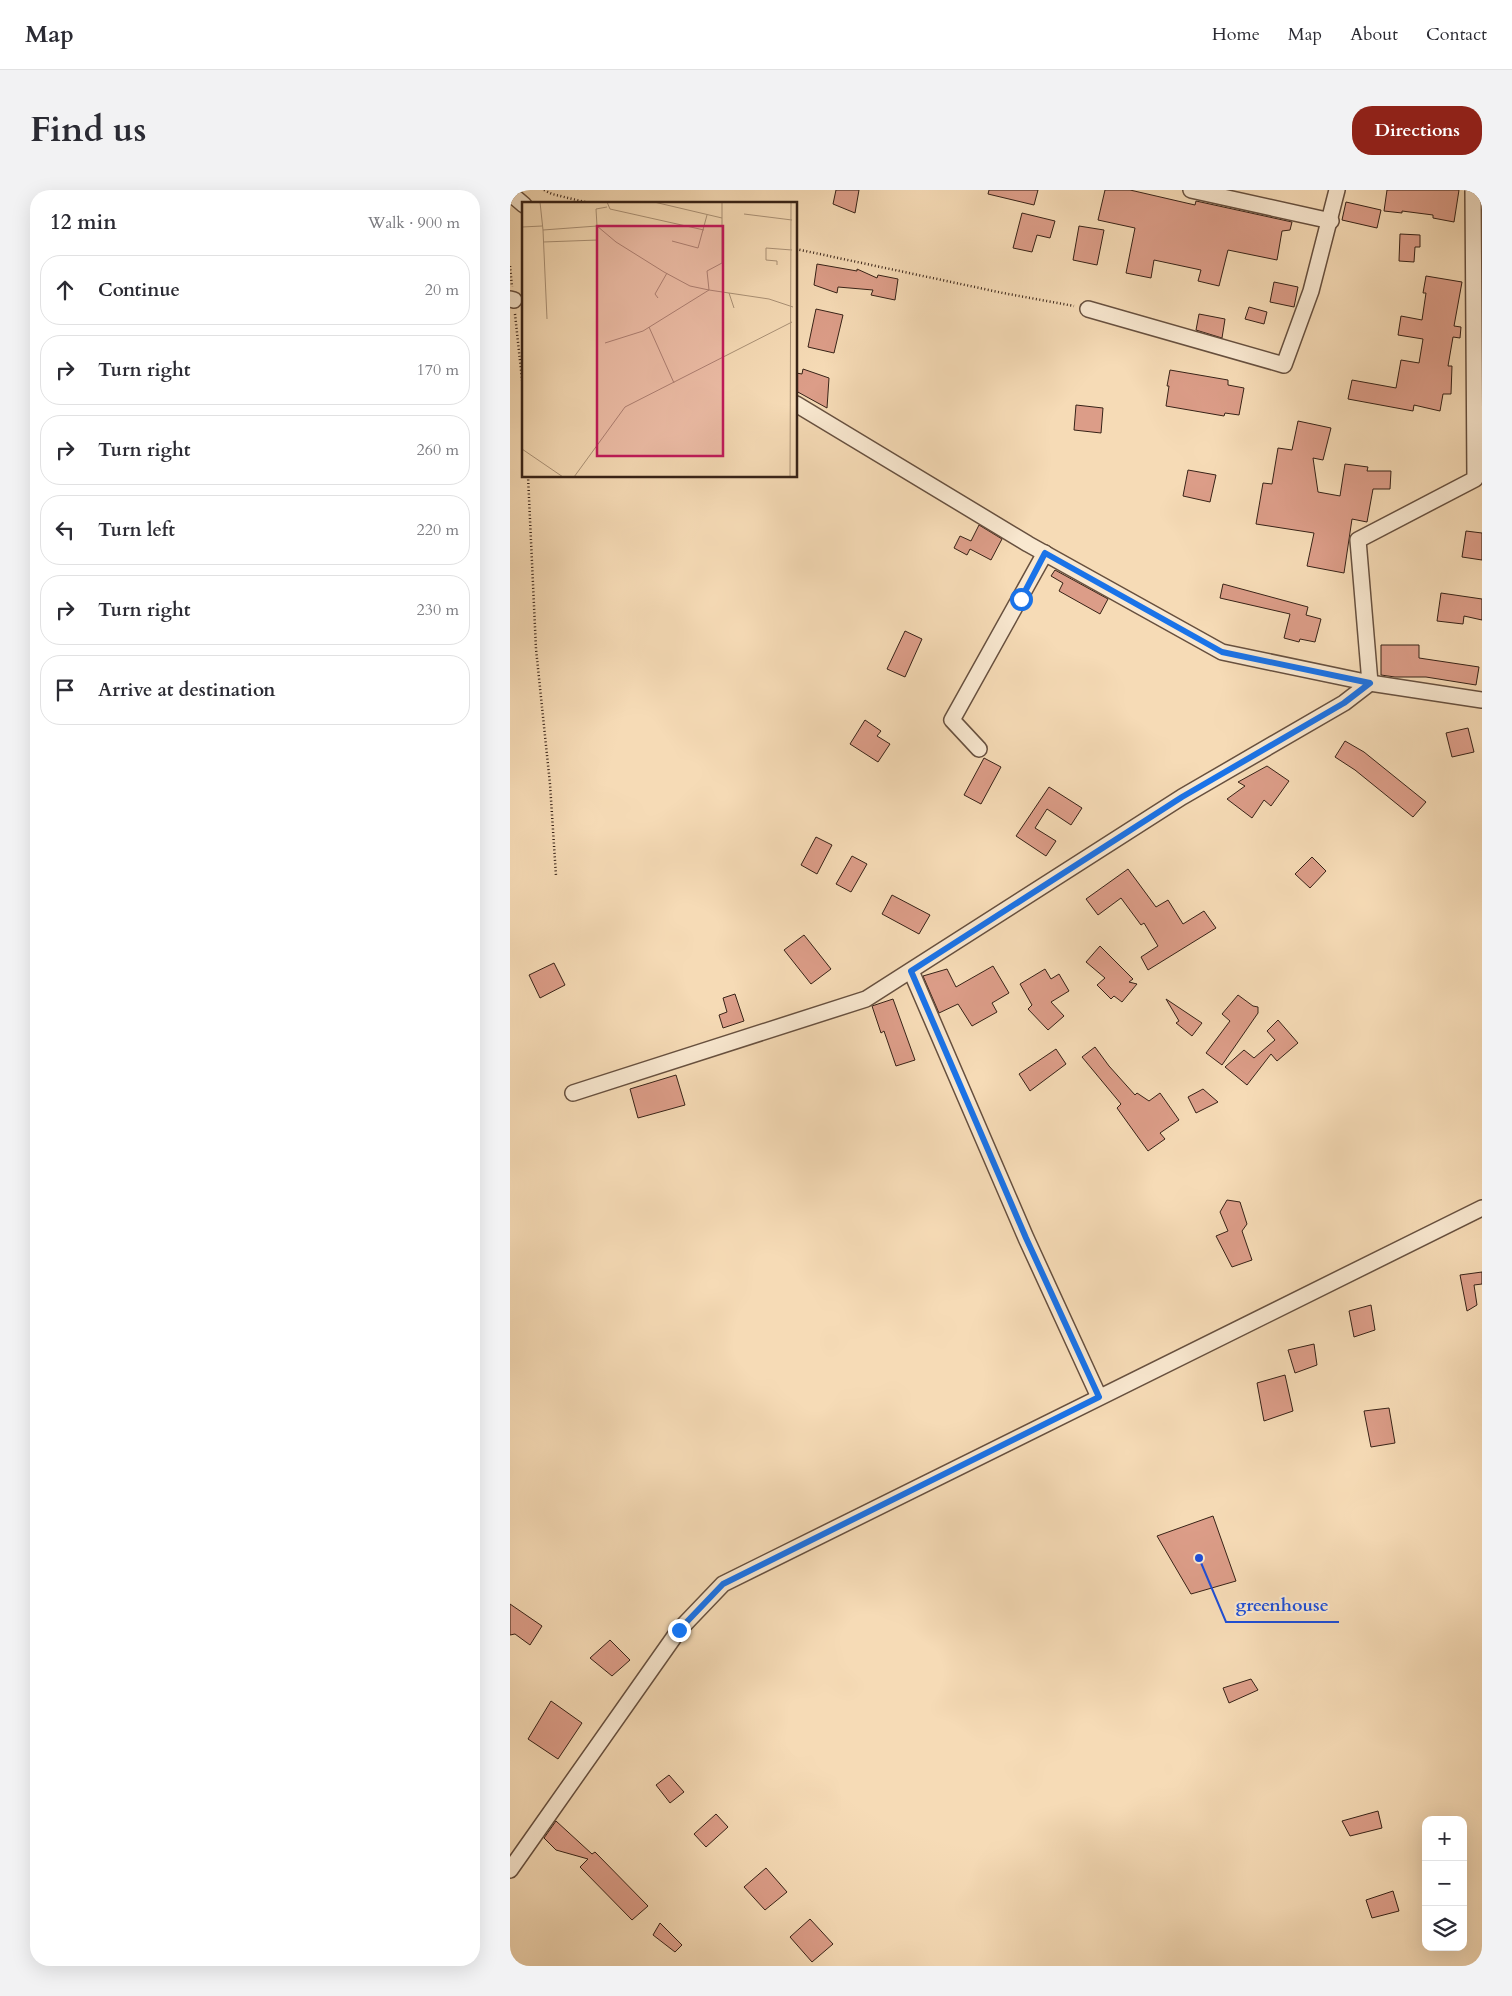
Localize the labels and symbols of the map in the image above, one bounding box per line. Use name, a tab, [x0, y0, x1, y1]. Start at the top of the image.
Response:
inset map	[522, 202, 798, 478]
route start	[1010, 588, 1033, 611]
callout: greenhouse	[1226, 1589, 1339, 1622]
text: greenhouse	[1235, 1593, 1329, 1618]
route end	[668, 1619, 691, 1642]

